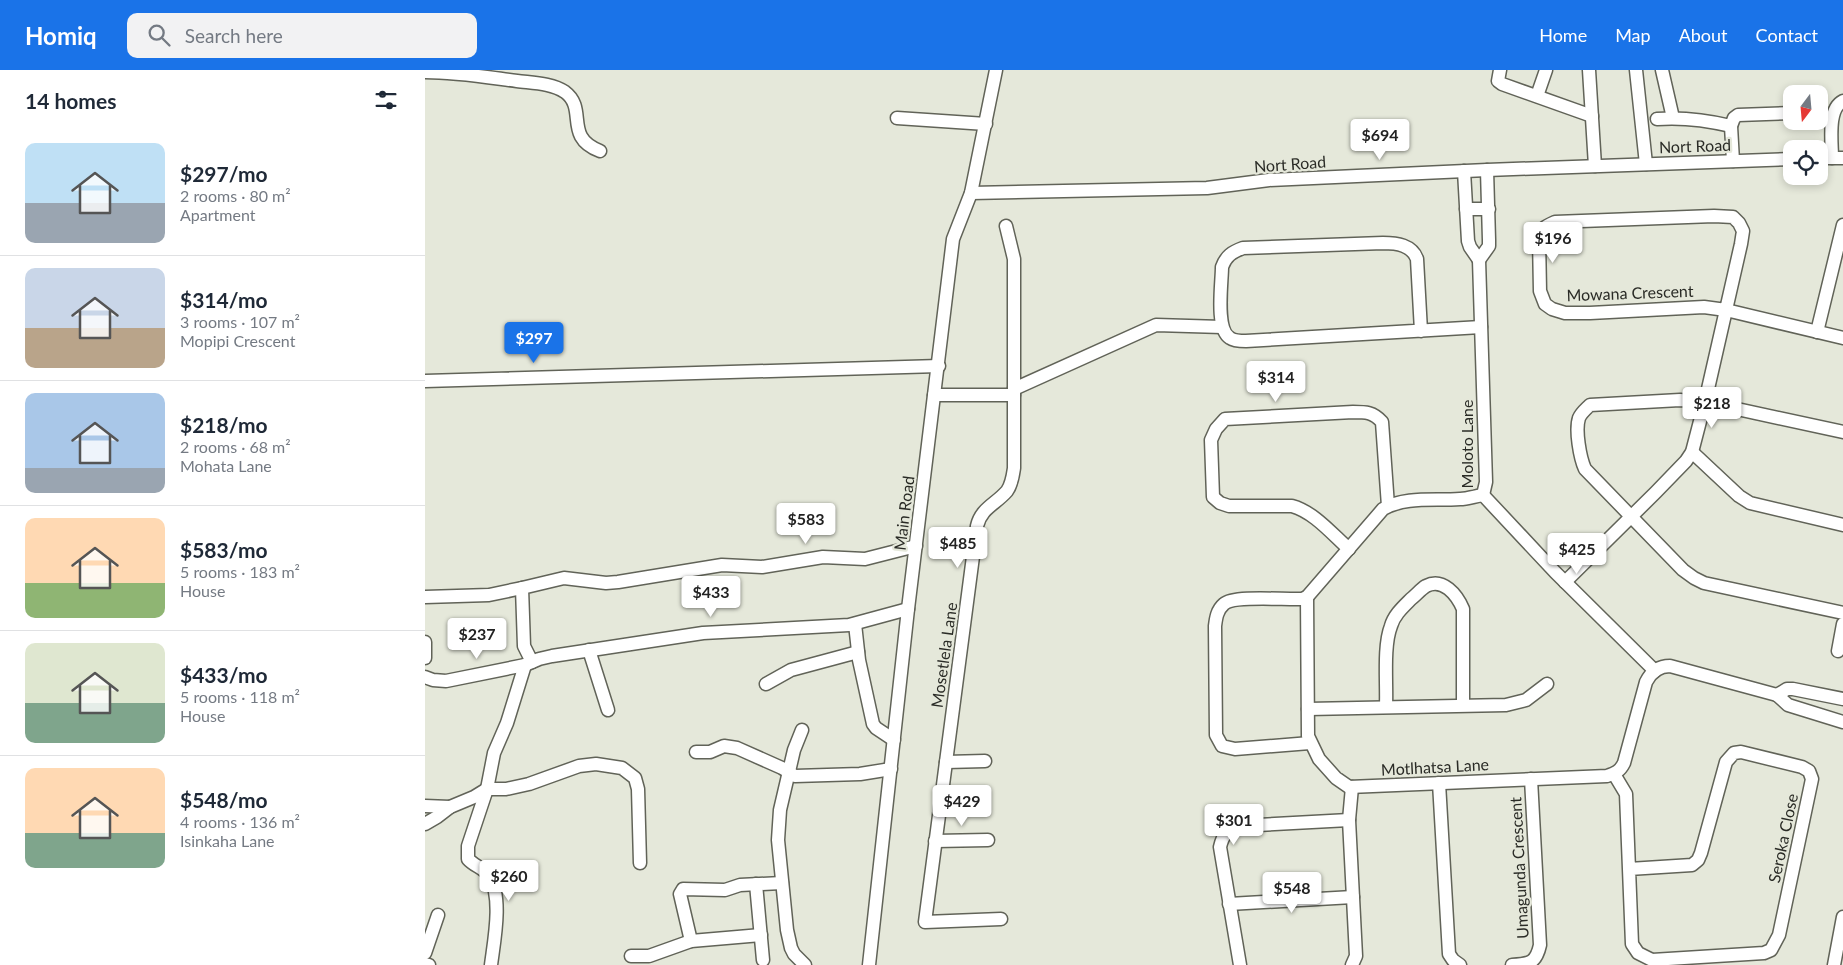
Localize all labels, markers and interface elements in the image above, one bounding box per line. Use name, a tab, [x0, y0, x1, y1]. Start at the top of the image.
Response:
search box	[127, 13, 477, 58]
text: Homiq	[25, 21, 97, 50]
icon: search	[145, 21, 173, 49]
text: Search here	[185, 24, 283, 47]
text: Home	[1539, 24, 1587, 46]
text: Map	[1615, 24, 1651, 46]
text: About	[1679, 24, 1728, 46]
text: Contact	[1756, 24, 1818, 46]
north arrow	[1783, 85, 1827, 130]
map controls	[1783, 85, 1828, 185]
icon: filters	[372, 86, 400, 114]
text: 14 homes	[25, 88, 116, 113]
pin: $694	[1350, 118, 1410, 161]
text: $694	[1361, 125, 1399, 144]
street label: Nort Road	[1659, 135, 1731, 156]
button: locate	[1783, 140, 1828, 185]
street label: Nort Road	[1253, 152, 1327, 175]
text: $297/mo	[180, 161, 268, 186]
icon: home	[65, 163, 125, 223]
text: 2 rooms · 80 m²	[180, 186, 291, 205]
text: Apartment	[180, 205, 255, 224]
pin: $196	[1523, 222, 1583, 264]
text: $196	[1534, 228, 1572, 247]
street label: Mowana Crescent	[1566, 281, 1694, 304]
text: $314/mo	[180, 287, 268, 312]
icon: home	[65, 288, 125, 348]
text: 3 rooms · 107 m²	[180, 312, 300, 331]
pin: $297	[504, 322, 564, 364]
text: $297	[515, 328, 553, 347]
text: Mopipi Crescent	[180, 331, 295, 350]
pin: $314	[1246, 360, 1306, 403]
text: $314	[1257, 367, 1295, 386]
pin: $218	[1682, 386, 1742, 429]
text: $218	[1693, 393, 1731, 412]
street label: Moloto Lane	[1457, 400, 1476, 488]
text: $218/mo	[180, 412, 268, 437]
icon: home	[65, 413, 125, 473]
text: 2 rooms · 68 m²	[180, 437, 291, 456]
text: Mohata Lane	[180, 456, 272, 475]
street label: Main Road	[890, 475, 917, 551]
pin: $583	[776, 502, 836, 545]
text: $583	[787, 509, 825, 528]
pin: $485	[928, 526, 988, 569]
pin: $425	[1547, 532, 1607, 575]
text: $485	[939, 533, 977, 552]
text: $583/mo	[180, 537, 268, 562]
icon: home	[65, 538, 125, 598]
text: $425	[1558, 539, 1596, 558]
text: 5 rooms · 183 m²	[180, 562, 300, 581]
pin: $433	[681, 576, 741, 618]
text: House	[180, 581, 225, 600]
text: $433	[692, 582, 730, 601]
street label: Mosetlela Lane	[927, 601, 960, 709]
pin: $237	[447, 618, 507, 660]
text: $237	[458, 624, 496, 643]
text: $433/mo	[180, 662, 268, 687]
icon: home	[65, 663, 125, 723]
text: 5 rooms · 118 m²	[180, 687, 300, 706]
text: House	[180, 706, 225, 725]
street label: Motlhatsa Lane	[1381, 754, 1489, 779]
pin: $429	[932, 784, 992, 827]
text: $548/mo	[180, 787, 268, 812]
icon: home	[65, 788, 125, 848]
text: $429	[943, 791, 981, 810]
street label: Seroka Close	[1764, 792, 1801, 884]
street label: Umagunda Crescent	[1505, 796, 1532, 939]
pin: $301	[1204, 804, 1264, 846]
text: $301	[1215, 810, 1253, 829]
text: 4 rooms · 136 m²	[180, 812, 300, 831]
text: Isinkaha Lane	[180, 831, 275, 850]
pin: $260	[479, 860, 539, 902]
text: $260	[490, 866, 528, 885]
pin: $548	[1262, 872, 1322, 914]
text: $548	[1273, 878, 1311, 897]

